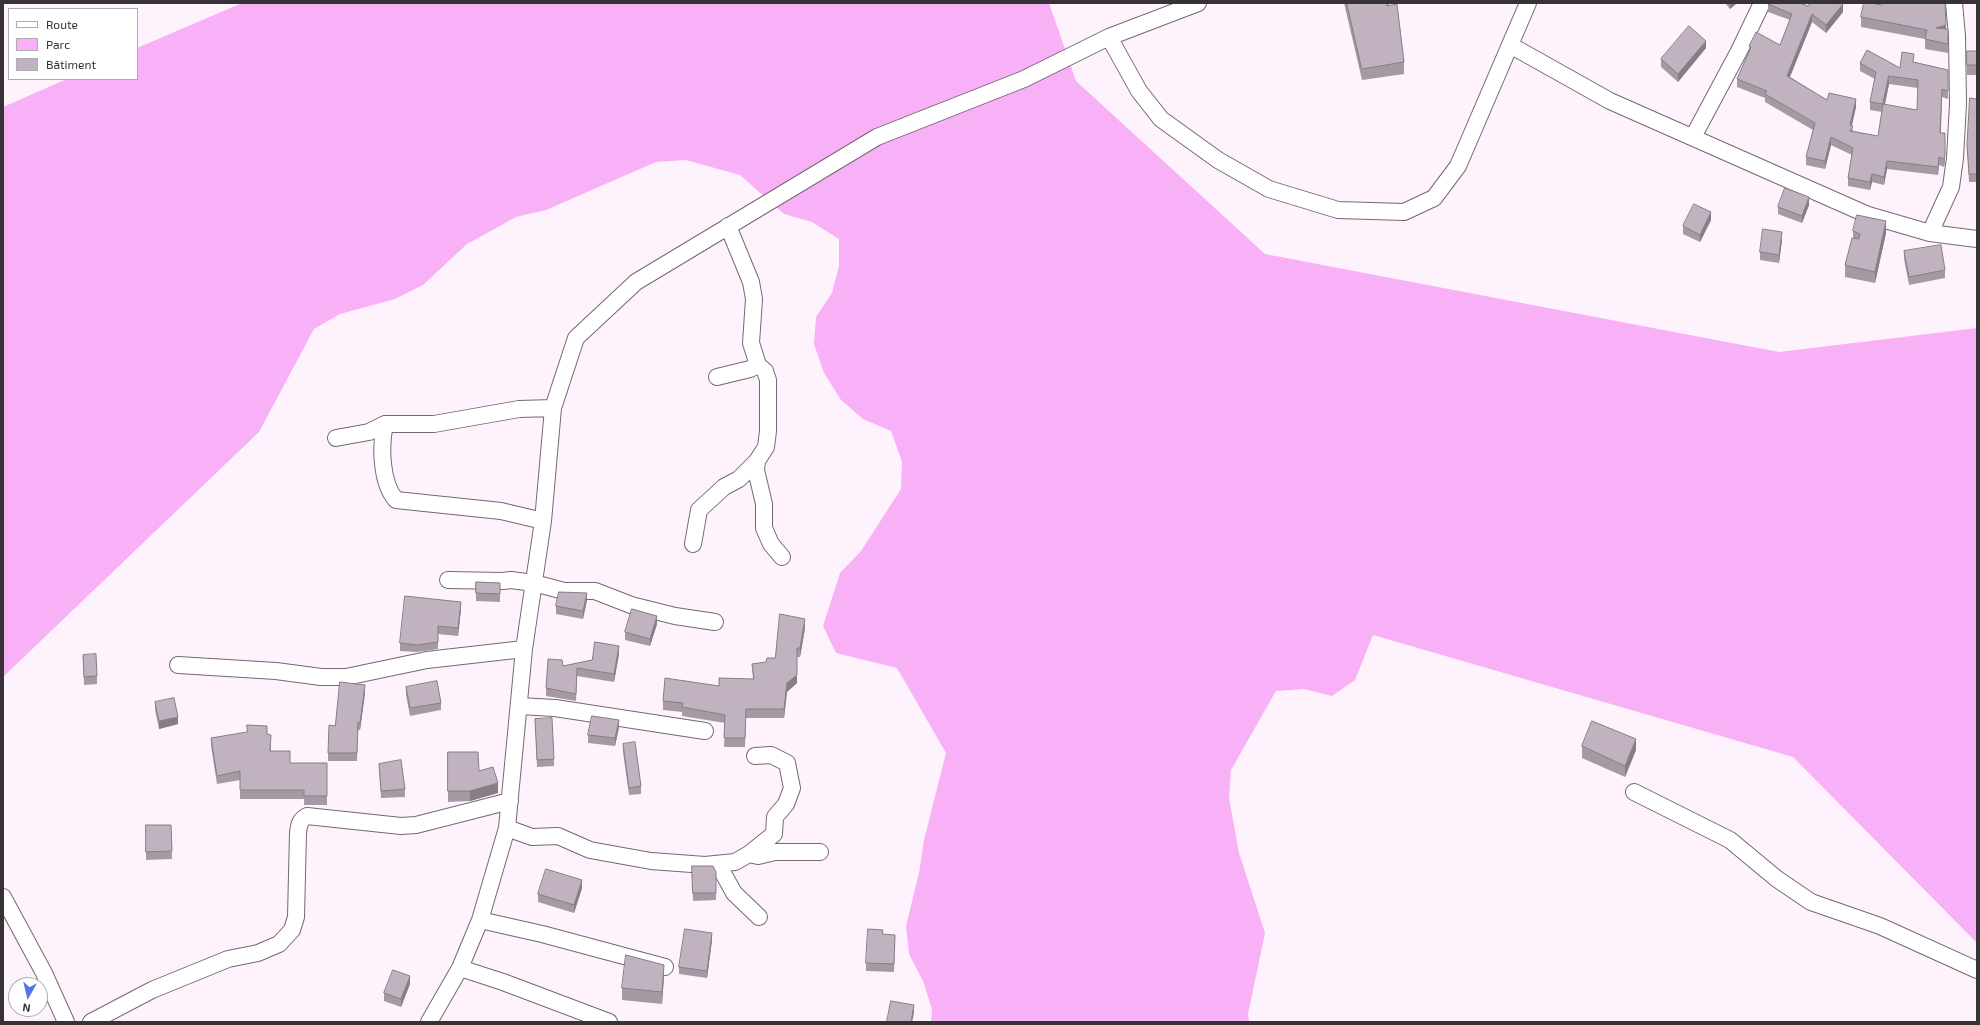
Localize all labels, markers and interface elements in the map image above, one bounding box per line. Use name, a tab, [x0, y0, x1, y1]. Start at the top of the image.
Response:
legend	[8, 8, 138, 80]
text: Route	[46, 17, 78, 31]
text: Parc	[46, 37, 70, 51]
text: Bâtiment	[46, 57, 96, 71]
north arrow	[8, 977, 48, 1017]
text: N	[22, 1001, 31, 1015]

